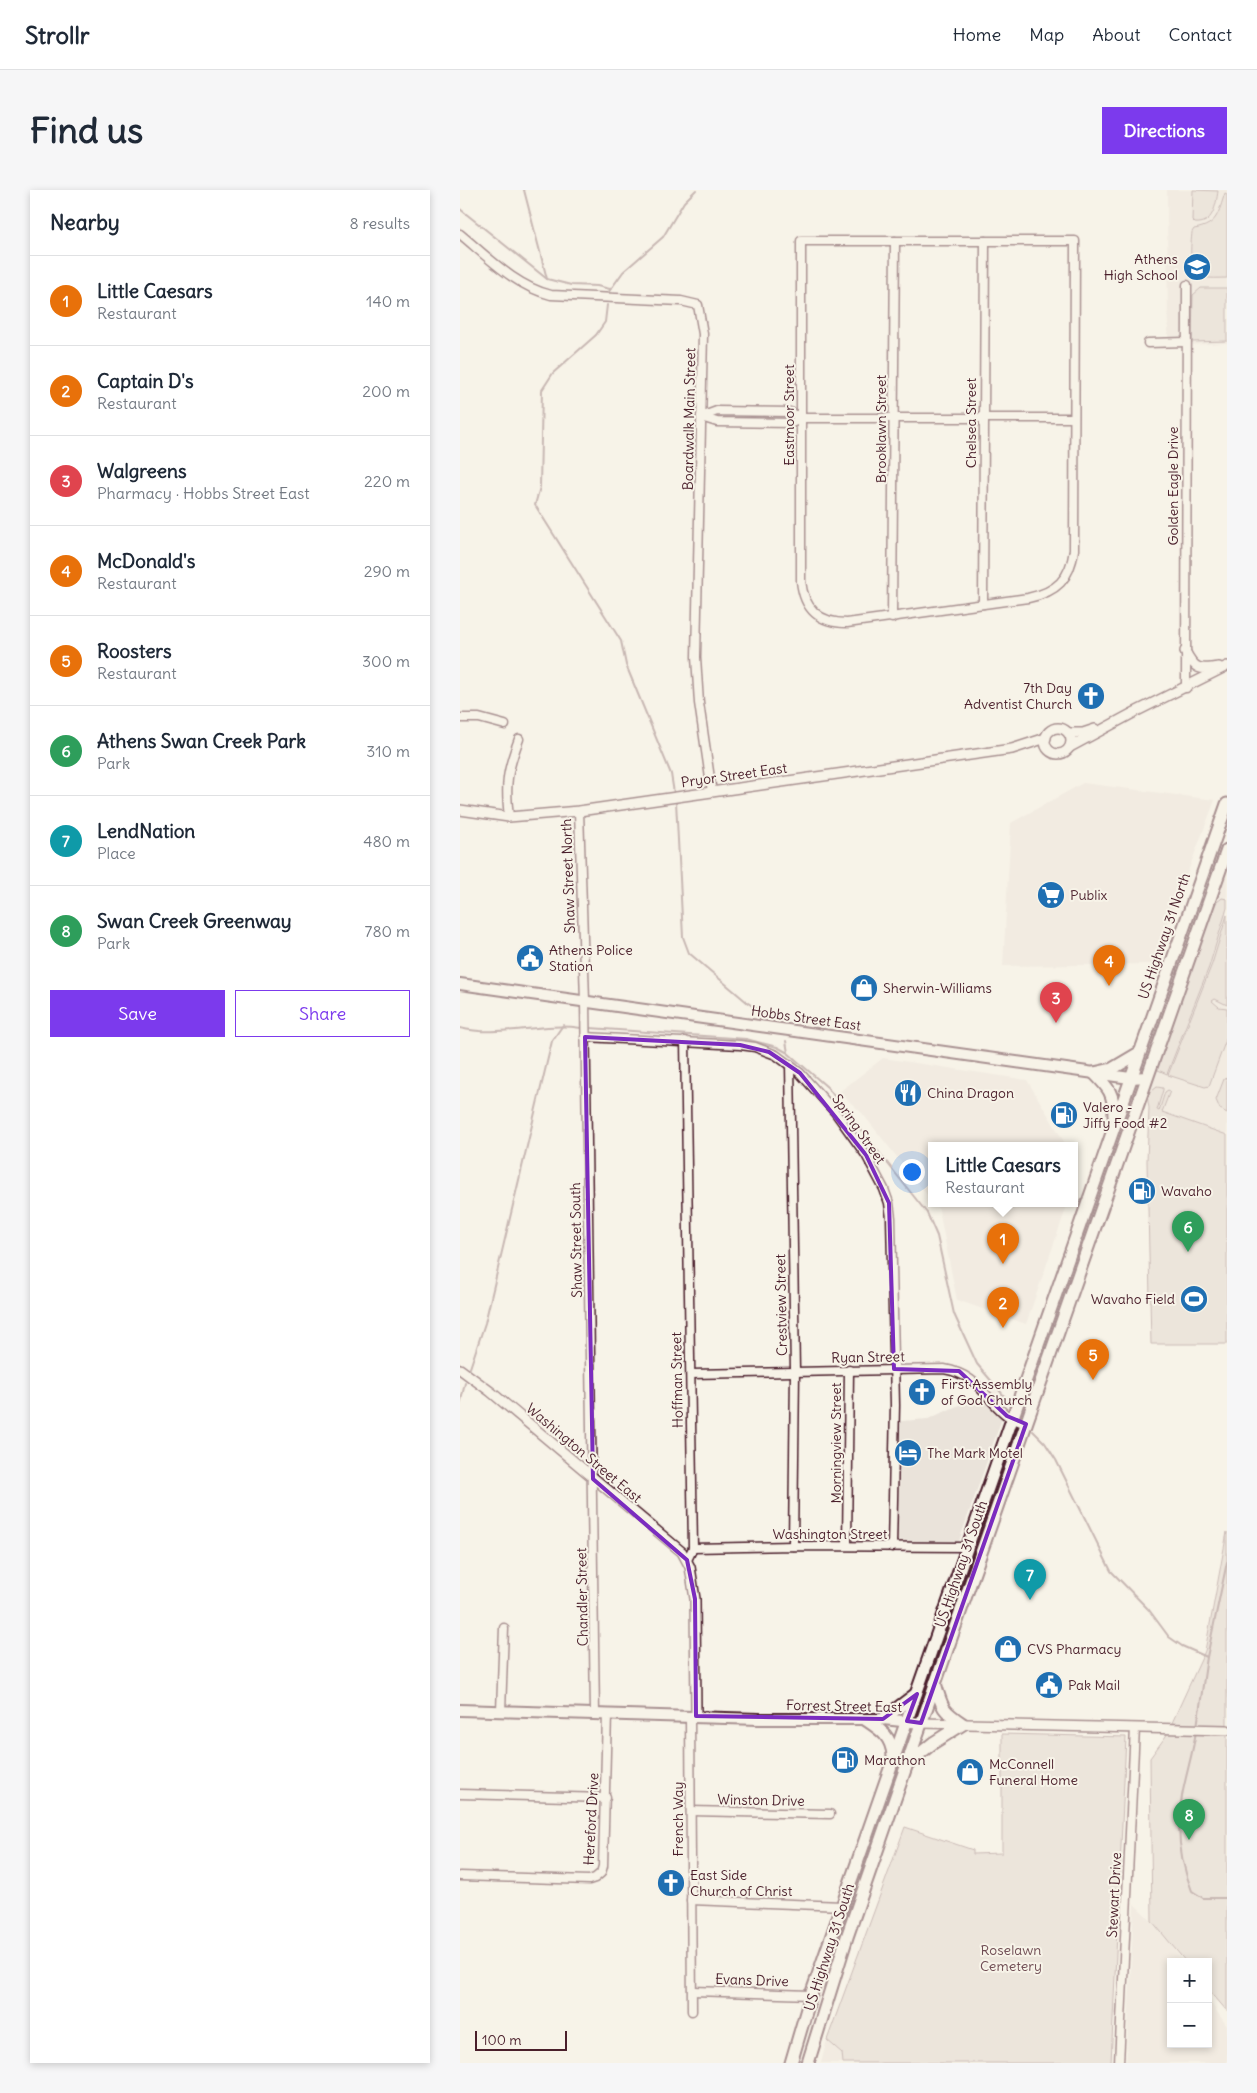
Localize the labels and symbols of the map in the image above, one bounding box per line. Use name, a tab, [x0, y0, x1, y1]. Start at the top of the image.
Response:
place label: Athens High School	[1104, 250, 1178, 284]
school or university icon: Athens High School	[1182, 252, 1212, 282]
street label: Boardwalk Main Street	[679, 347, 699, 490]
street label: Eastmoor Street	[780, 364, 798, 466]
street label: Brooklawn Street	[872, 374, 890, 483]
street label: Chelsea Street	[962, 377, 980, 468]
street label: Golden Eagle Drive	[1164, 426, 1182, 546]
place label: 7th Day Adventist Church	[964, 679, 1072, 713]
church icon: 7th Day Adventist Church	[1076, 681, 1106, 711]
street label: Pryor Street East	[680, 759, 788, 791]
street label: Shaw Street North	[557, 818, 579, 934]
street label: US Highway 31 North	[1134, 870, 1194, 1002]
supermarket icon: Publix	[1036, 880, 1066, 910]
place label: Publix	[1070, 886, 1108, 904]
place label: Athens Police Station	[549, 941, 633, 975]
public building icon: Athens Police Station	[515, 943, 545, 973]
pin: 4	[1093, 945, 1125, 986]
shop icon: Sherwin-Williams	[849, 973, 879, 1003]
place label: Sherwin-Williams	[883, 979, 992, 997]
pin: 3	[1040, 982, 1072, 1023]
street label: Hobbs Street East	[750, 1001, 862, 1035]
restaurant icon: China Dragon	[893, 1078, 923, 1108]
place label: China Dragon	[927, 1084, 1014, 1102]
street label: Spring Street	[828, 1091, 890, 1168]
place label: Valero - Jiffy Food #2	[1083, 1098, 1168, 1132]
fuel station icon: Valero - Jiffy Food #2	[1049, 1100, 1079, 1130]
your location	[899, 1159, 925, 1185]
fuel station icon: Wavaho	[1127, 1176, 1157, 1206]
street label: Shaw Street South	[566, 1182, 586, 1298]
place label: Wavaho	[1161, 1182, 1212, 1200]
pin: 6	[1172, 1211, 1204, 1252]
pin: 1	[987, 1223, 1019, 1264]
street label: Crestview Street	[771, 1253, 791, 1356]
sports icon: Wavaho Field	[1179, 1284, 1209, 1314]
pin: 2	[987, 1287, 1019, 1328]
place label: Wavaho Field	[1091, 1290, 1175, 1308]
street label: Hoffman Street	[667, 1332, 687, 1428]
pin: 5	[1077, 1339, 1109, 1380]
street label: Ryan Street	[831, 1347, 905, 1367]
place label: First Assembly of God Church	[941, 1375, 1033, 1409]
church icon: First Assembly of God Church	[907, 1377, 937, 1407]
street label: Morningview Street	[827, 1382, 845, 1504]
street label: Washington Street East	[522, 1399, 646, 1507]
hotel icon: The Mark Motel	[893, 1438, 923, 1468]
place label: The Mark Motel	[927, 1444, 1023, 1462]
street label: US Highway 31 South	[931, 1498, 991, 1630]
street label: Washington Street	[772, 1525, 888, 1543]
street label: Chandler Street	[572, 1547, 592, 1647]
pin: 7	[1014, 1559, 1046, 1600]
shop icon: CVS Pharmacy	[993, 1634, 1023, 1664]
place label: CVS Pharmacy	[1027, 1640, 1122, 1658]
public building icon: Pak Mail	[1034, 1670, 1064, 1700]
place label: Pak Mail	[1068, 1676, 1120, 1694]
street label: Forrest Street East	[786, 1696, 902, 1716]
fuel station icon: Marathon	[830, 1745, 860, 1775]
place label: Marathon	[864, 1751, 926, 1769]
place label: McConnell Funeral Home	[989, 1755, 1078, 1789]
shop icon: McConnell Funeral Home	[955, 1757, 985, 1787]
street label: Hereford Drive	[580, 1772, 602, 1866]
street label: French Way	[669, 1782, 687, 1856]
street label: Winston Drive	[717, 1790, 805, 1810]
pin: 8	[1173, 1799, 1205, 1840]
street label: Stewart Drive	[1103, 1852, 1125, 1938]
place label: East Side Church of Christ	[690, 1866, 793, 1900]
church icon: East Side Church of Christ	[656, 1868, 686, 1898]
street label: US Highway 31 South	[800, 1881, 858, 2013]
park label: Roselawn Cemetery	[980, 1941, 1042, 1975]
street label: Evans Drive	[715, 1970, 789, 1990]
scale bar	[475, 2028, 568, 2051]

